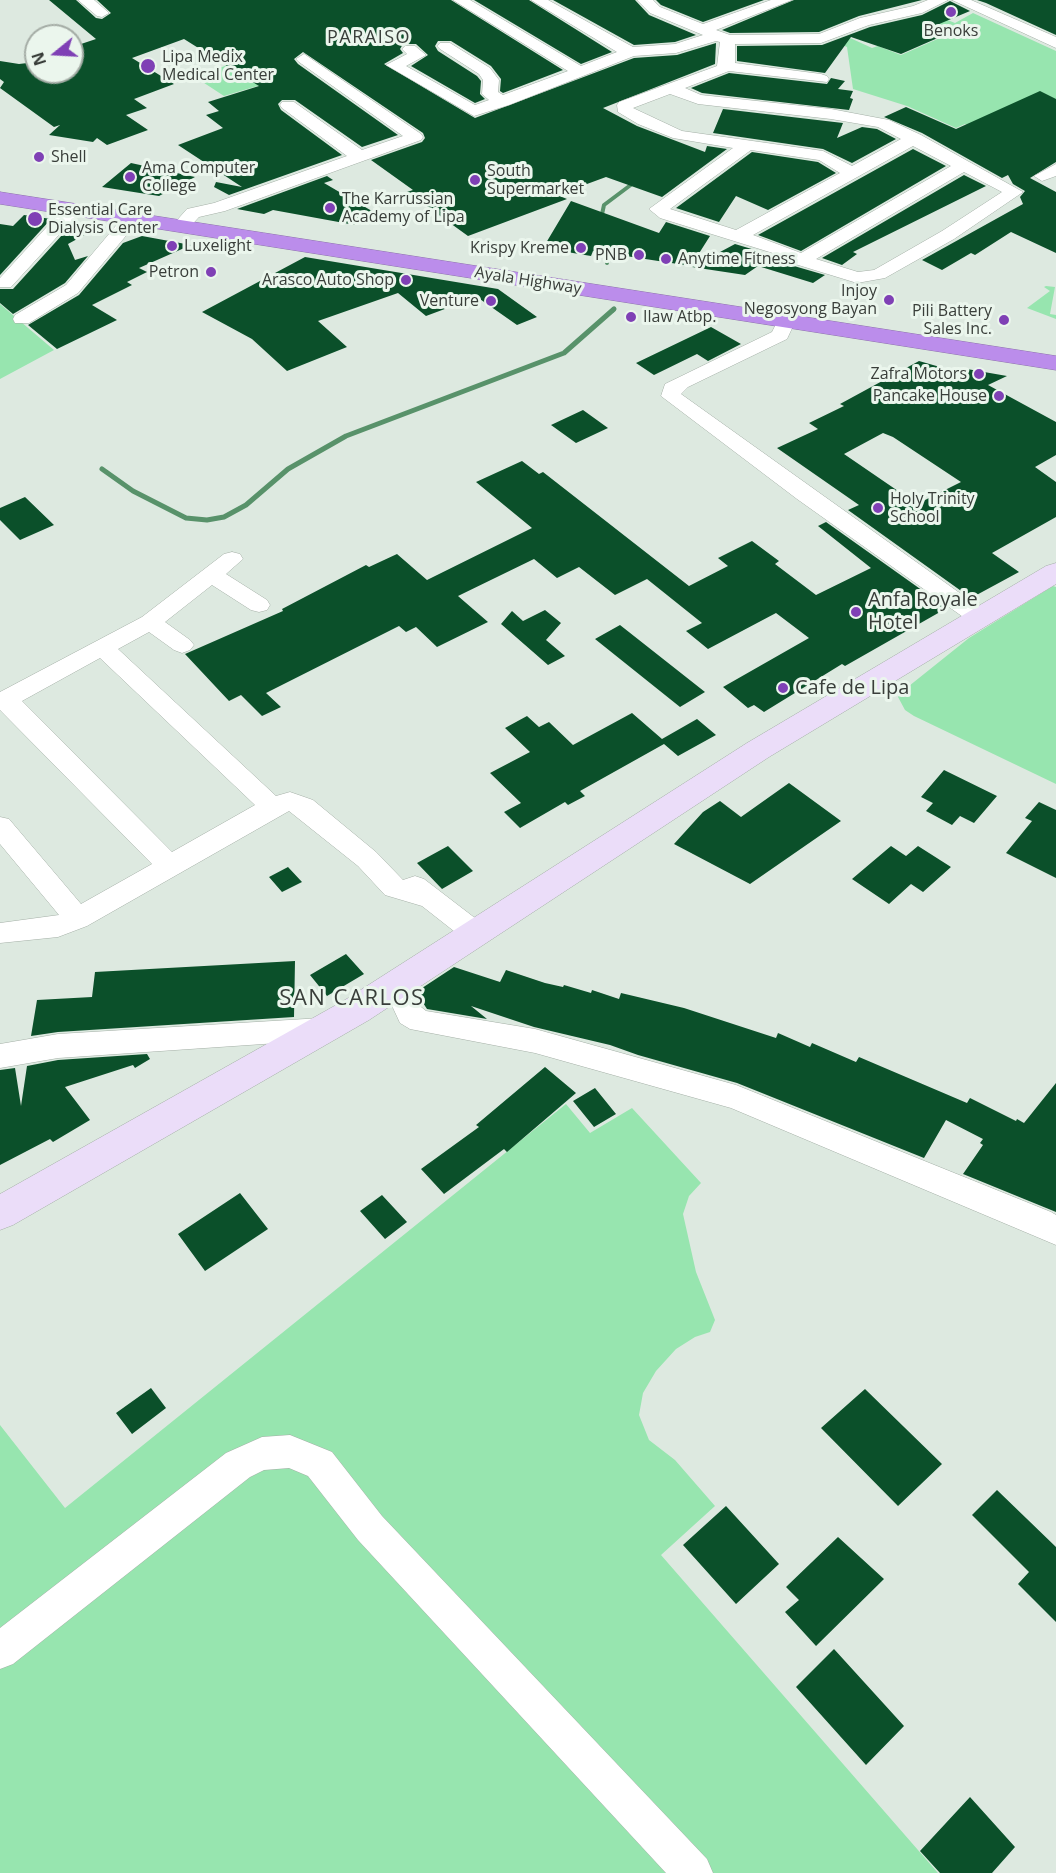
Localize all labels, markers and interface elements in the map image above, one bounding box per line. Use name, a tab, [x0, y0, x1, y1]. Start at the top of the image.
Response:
marker: Benoks	[944, 5, 958, 19]
place label: Benoks	[924, 21, 978, 41]
north arrow	[24, 24, 84, 84]
district label: PARAISO	[327, 27, 411, 49]
place label: Lipa Medix Medical Center	[162, 47, 274, 85]
text: N	[26, 49, 51, 69]
marker: Lipa Medix Medical Center	[139, 57, 157, 75]
place label: Shell	[51, 147, 87, 167]
marker: Shell	[32, 150, 46, 164]
place label: Ama Computer College	[142, 158, 255, 196]
place label: South Supermarket	[487, 161, 584, 199]
marker: Ama Computer College	[123, 170, 137, 184]
marker: South Supermarket	[468, 173, 482, 187]
place label: The Karrussian Academy of Lipa	[342, 189, 465, 227]
place label: Essential Care Dialysis Center	[48, 200, 158, 238]
marker: The Karrussian Academy of Lipa	[323, 201, 337, 215]
marker: Essential Care Dialysis Center	[26, 210, 44, 228]
place label: Luxelight	[184, 236, 252, 256]
place label: Krispy Kreme	[470, 238, 569, 258]
marker: Luxelight	[165, 239, 179, 253]
marker: Krispy Kreme	[574, 241, 588, 255]
place label: PNB	[595, 245, 627, 265]
marker: PNB	[632, 248, 646, 262]
place label: Anytime Fitness	[678, 249, 796, 269]
marker: Anytime Fitness	[659, 252, 673, 266]
place label: Petron	[149, 262, 199, 282]
street label: Ayala Highway	[473, 263, 583, 299]
marker: Petron	[204, 265, 218, 279]
place label: Arasco Auto Shop	[262, 270, 394, 290]
marker: Arasco Auto Shop	[399, 273, 413, 287]
place label: Injoy Negosyong Bayan	[744, 281, 877, 319]
place label: Venture	[420, 291, 479, 311]
marker: Injoy Negosyong Bayan	[882, 293, 896, 307]
marker: Venture	[484, 294, 498, 308]
place label: Pili Battery Sales Inc.	[912, 301, 992, 339]
place label: Ilaw Atbp.	[643, 307, 717, 327]
marker: Ilaw Atbp.	[624, 310, 638, 324]
marker: Pili Battery Sales Inc.	[997, 313, 1011, 327]
place label: Zafra Motors	[870, 364, 967, 384]
marker: Zafra Motors	[972, 367, 986, 381]
place label: Pancake House	[873, 386, 987, 406]
marker: Pancake House	[992, 389, 1006, 403]
place label: Holy Trinity School	[890, 489, 975, 527]
marker: Holy Trinity School	[871, 501, 885, 515]
place label: Anfa Royale Hotel	[868, 588, 978, 635]
marker: Anfa Royale Hotel	[849, 605, 863, 619]
place label: Cafe de Lipa	[795, 676, 909, 700]
marker: Cafe de Lipa	[776, 681, 790, 695]
district label: SAN CARLOS	[279, 986, 425, 1012]

